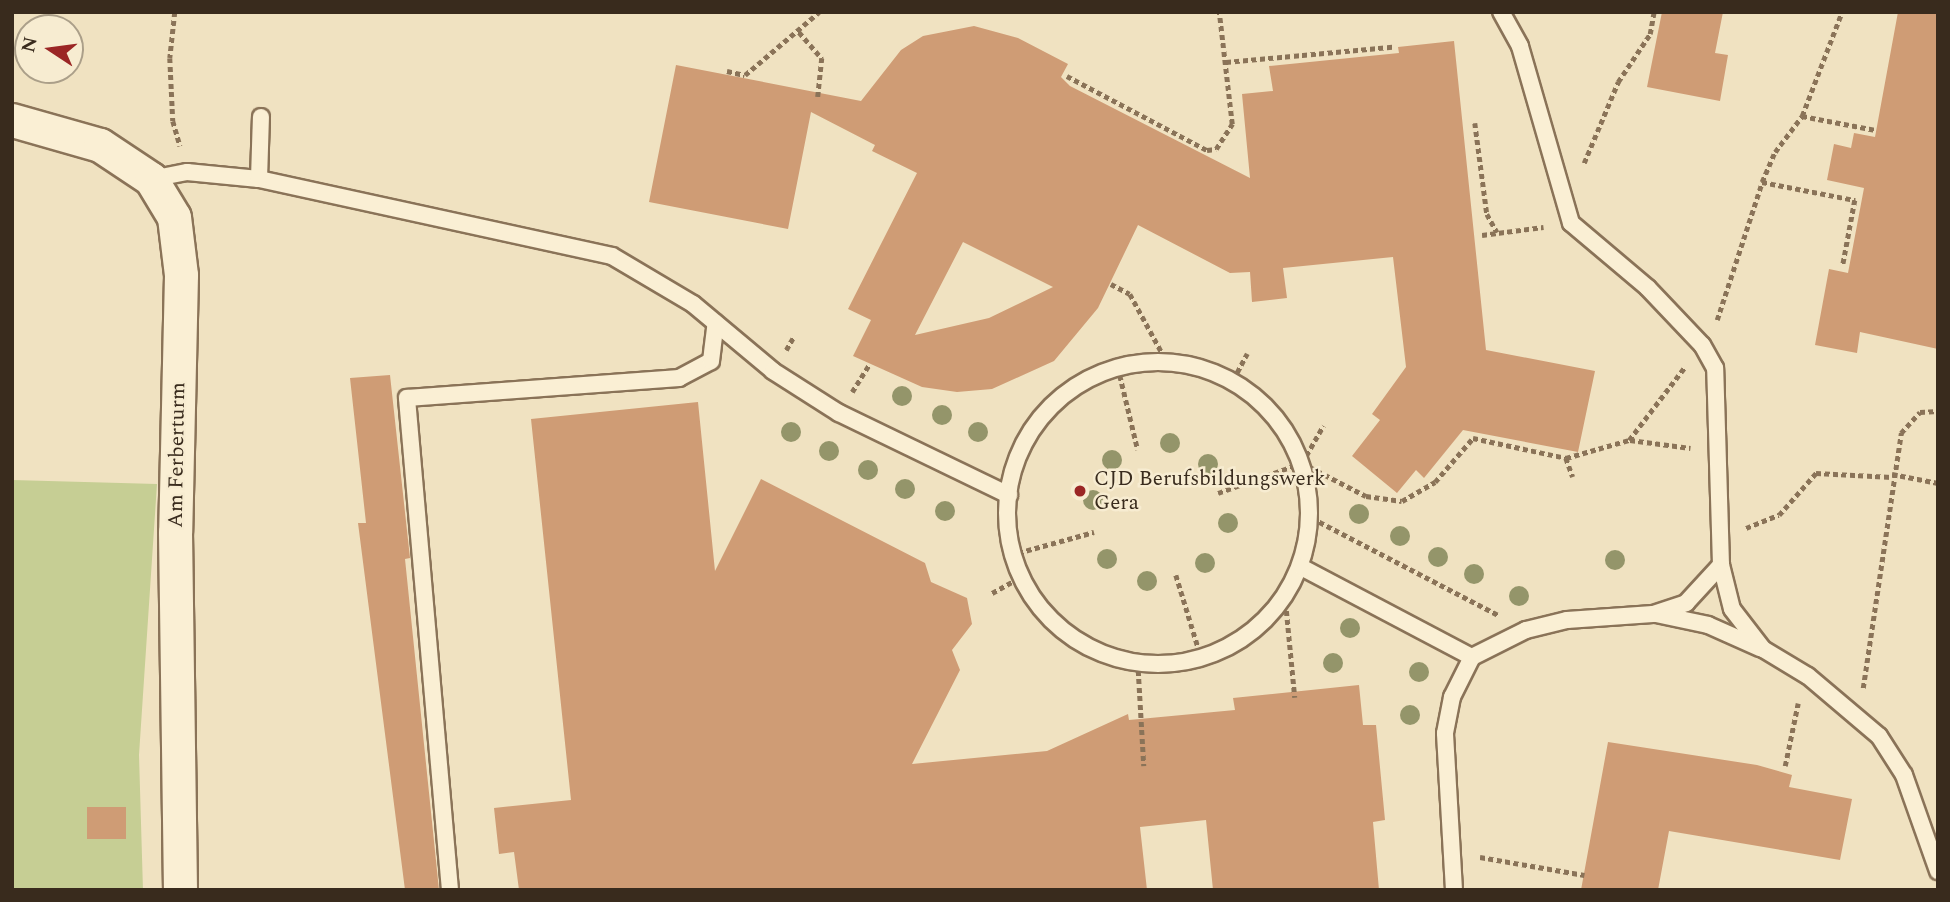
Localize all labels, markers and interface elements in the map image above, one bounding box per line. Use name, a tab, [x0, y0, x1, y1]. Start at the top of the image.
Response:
north arrow	[14, 14, 84, 84]
text: N	[14, 34, 46, 55]
street label: Am Ferberturm	[163, 382, 191, 528]
place label: CJD Berufsbildungswerk Gera	[1094, 466, 1326, 516]
marker: CJD Berufsbildungswerk Gera	[1072, 483, 1088, 499]

